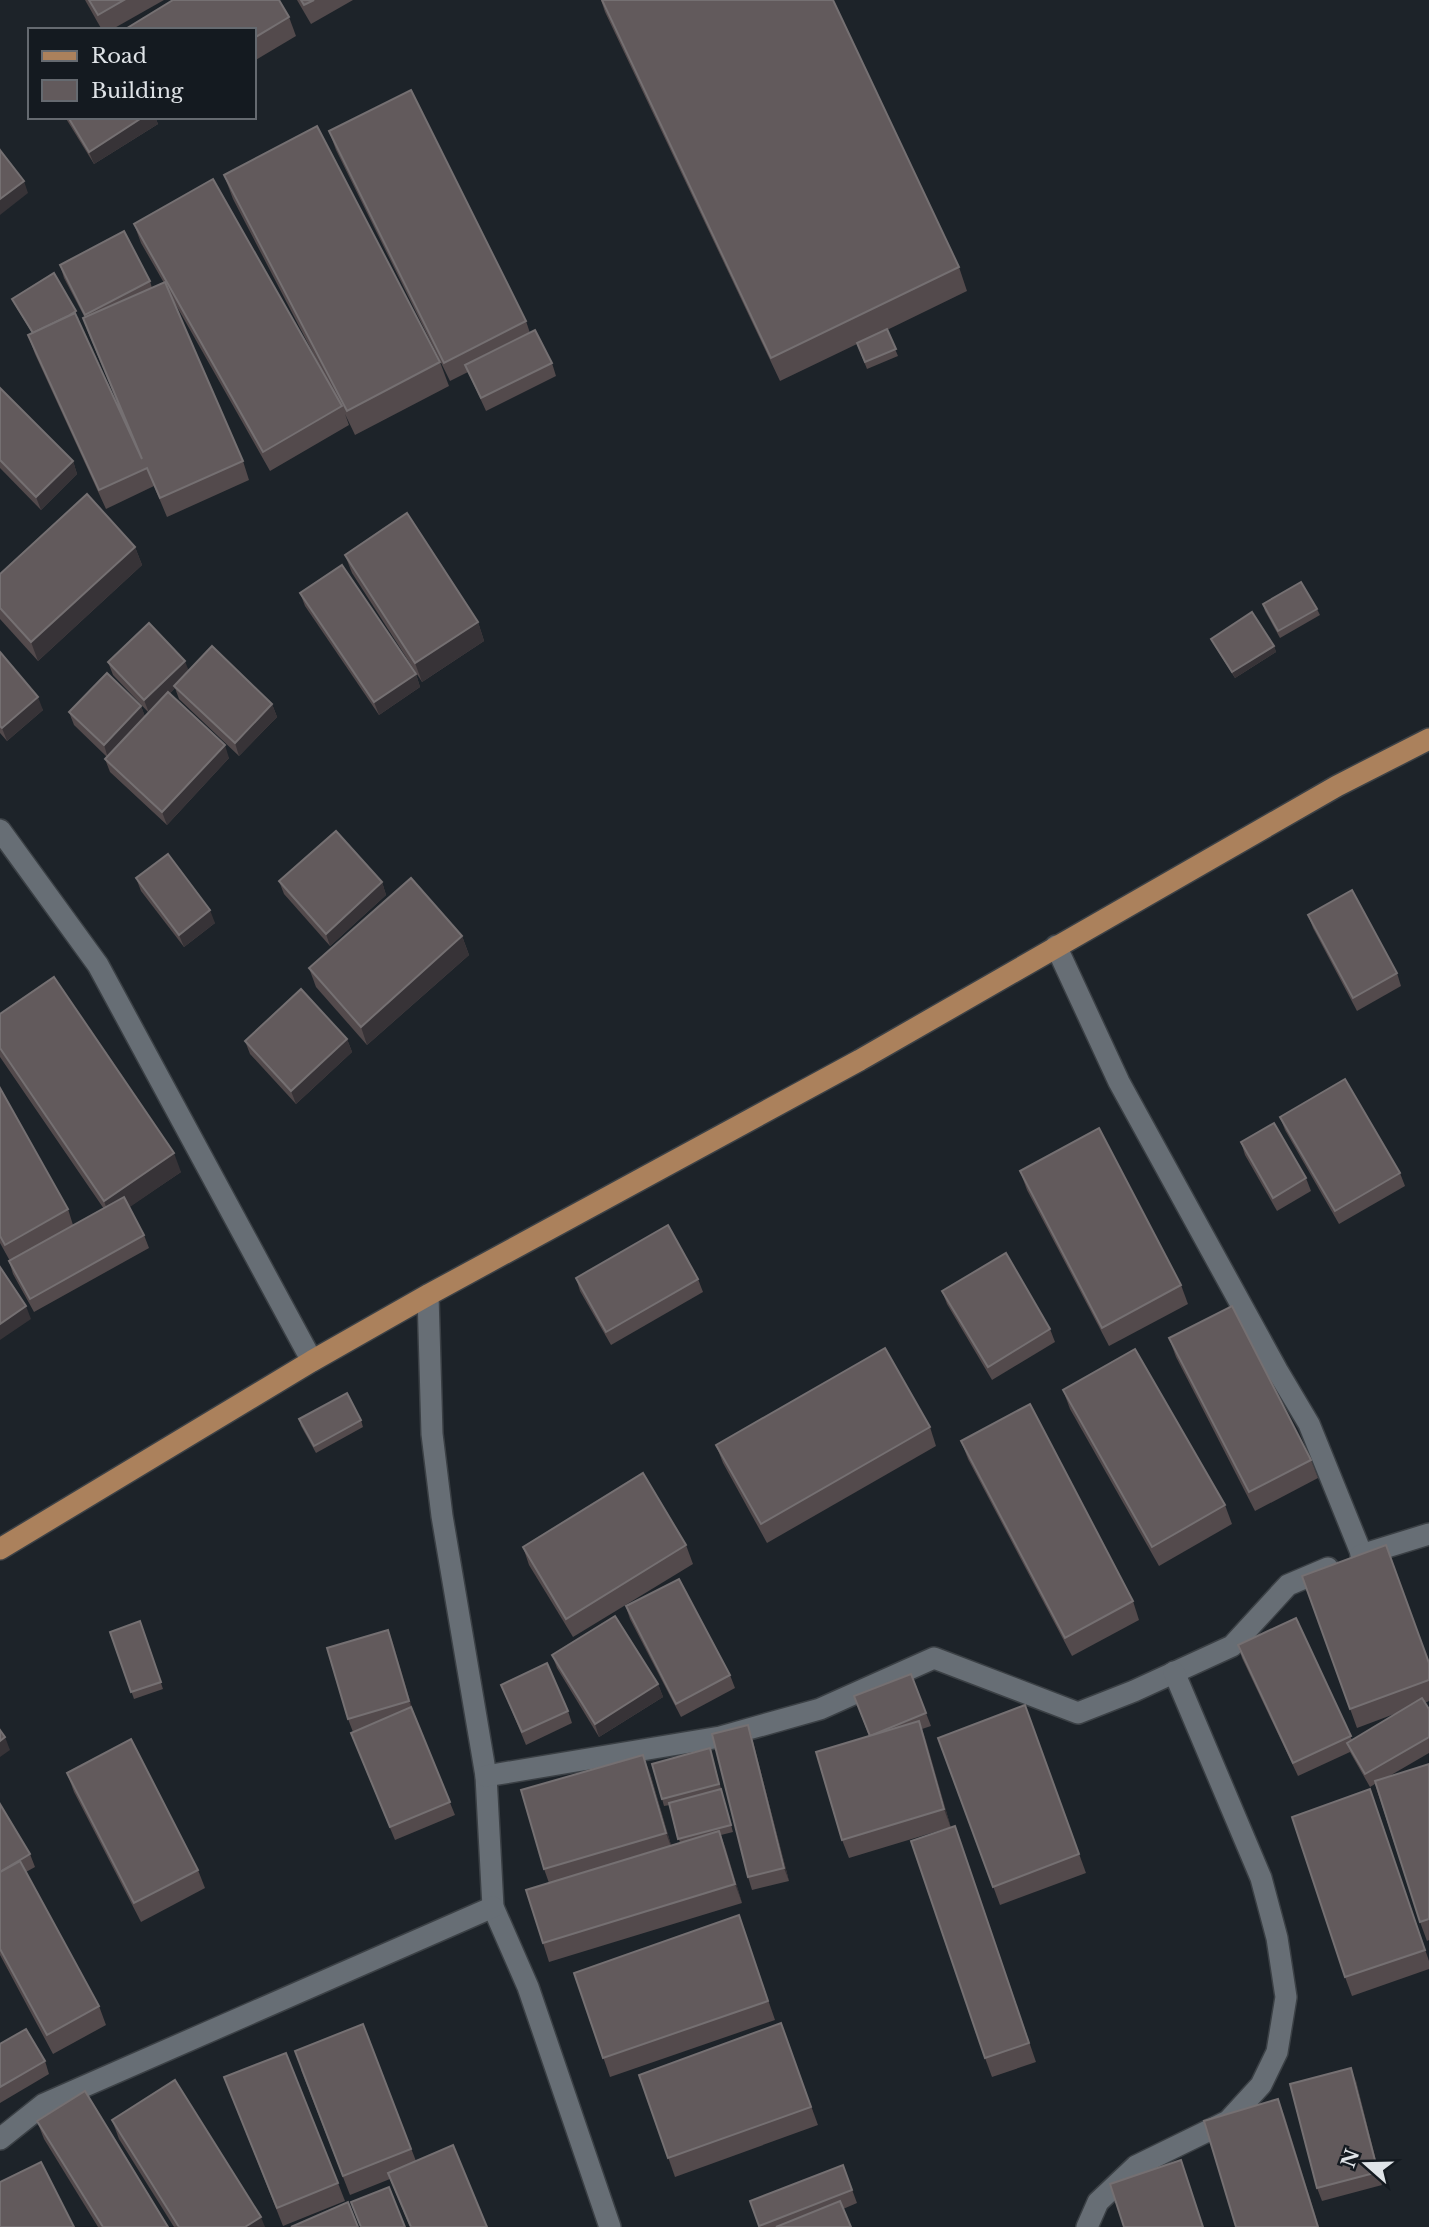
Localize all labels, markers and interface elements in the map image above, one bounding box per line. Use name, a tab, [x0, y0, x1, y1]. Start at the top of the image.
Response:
legend	[28, 28, 256, 119]
text: Road	[91, 43, 147, 69]
text: Building	[91, 78, 184, 104]
north arrow	[1331, 2129, 1401, 2199]
text: N	[1337, 2146, 1364, 2171]

